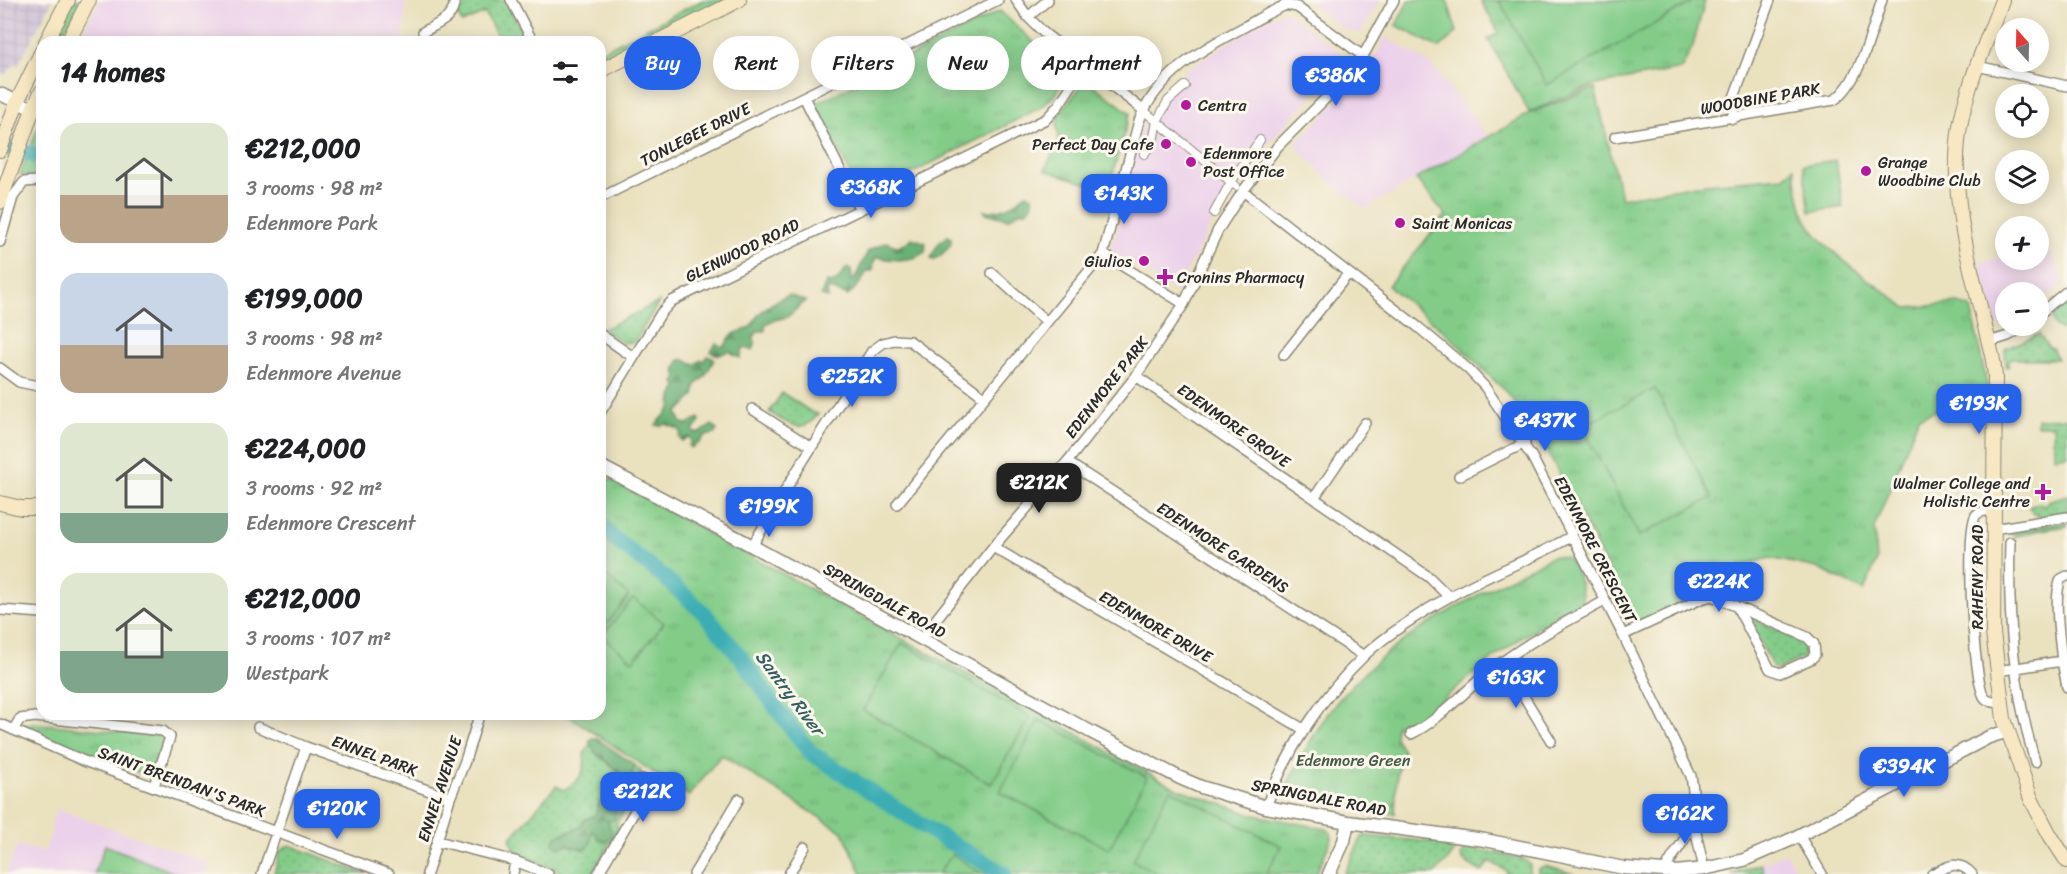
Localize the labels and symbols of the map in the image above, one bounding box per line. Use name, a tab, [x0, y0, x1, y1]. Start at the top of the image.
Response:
north arrow	[1995, 18, 2049, 72]
pin: €386K	[1294, 56, 1378, 107]
street label: WOODBINE PARK	[1698, 73, 1823, 123]
place label: Centra	[1198, 91, 1247, 120]
street label: TONLEGEE DRIVE	[635, 94, 757, 175]
marker: Centra	[1179, 98, 1193, 112]
place label: Perfect Day Cafe	[1032, 130, 1154, 159]
marker: Perfect Day Cafe	[1159, 137, 1173, 151]
place label: Edenmore Post Office	[1203, 139, 1285, 186]
place label: Grange Woodbine Club	[1878, 148, 1981, 195]
marker: Edenmore Post Office	[1184, 155, 1198, 169]
marker: Grange Woodbine Club	[1859, 164, 1873, 178]
pin: €368K	[829, 168, 913, 219]
pin: €143K	[1082, 174, 1166, 225]
place label: Saint Monicas	[1412, 209, 1513, 238]
street label: GLENWOOD ROAD	[680, 210, 805, 291]
marker: Saint Monicas	[1393, 216, 1407, 230]
place label: Giulios	[1085, 247, 1133, 276]
marker: Giulios	[1137, 254, 1151, 268]
place label: Cronins Pharmacy	[1177, 263, 1305, 292]
marker: Cronins Pharmacy	[1158, 270, 1172, 284]
street label: EDENMORE PARK	[1057, 329, 1157, 445]
pin: €252K	[810, 357, 894, 408]
street label: EDENMORE GROVE	[1171, 375, 1297, 476]
pin: €193K	[1937, 384, 2021, 435]
pin: €437K	[1503, 401, 1587, 452]
pin: €212K	[997, 463, 1081, 514]
place label: Walmer College and Holistic Centre	[1893, 469, 2032, 516]
street label: EDENMORE CRESCENT	[1546, 470, 1646, 629]
marker: Walmer College and Holistic Centre	[2034, 483, 2052, 501]
pin: €199K	[727, 487, 811, 538]
street label: EDENMORE GARDENS	[1151, 494, 1295, 601]
street label: RAHENY ROAD	[1963, 524, 1992, 629]
street label: SPRINGDALE ROAD	[818, 555, 952, 646]
pin: €224K	[1677, 562, 1761, 613]
street label: EDENMORE DRIVE	[1093, 582, 1219, 671]
water label: Santry River	[747, 643, 835, 746]
pin: €163K	[1474, 658, 1558, 709]
street label: ENNEL PARK	[328, 727, 422, 785]
street label: ENNEL AVENUE	[409, 731, 471, 846]
street label: SAINT BRENDAN'S PARK	[94, 738, 270, 825]
park label: Edenmore Green	[1296, 746, 1411, 775]
pin: €394K	[1862, 747, 1946, 798]
street label: SPRINGDALE ROAD	[1249, 770, 1389, 825]
pin: €212K	[601, 772, 685, 823]
pin: €120K	[295, 789, 379, 840]
pin: €162K	[1643, 794, 1727, 845]

